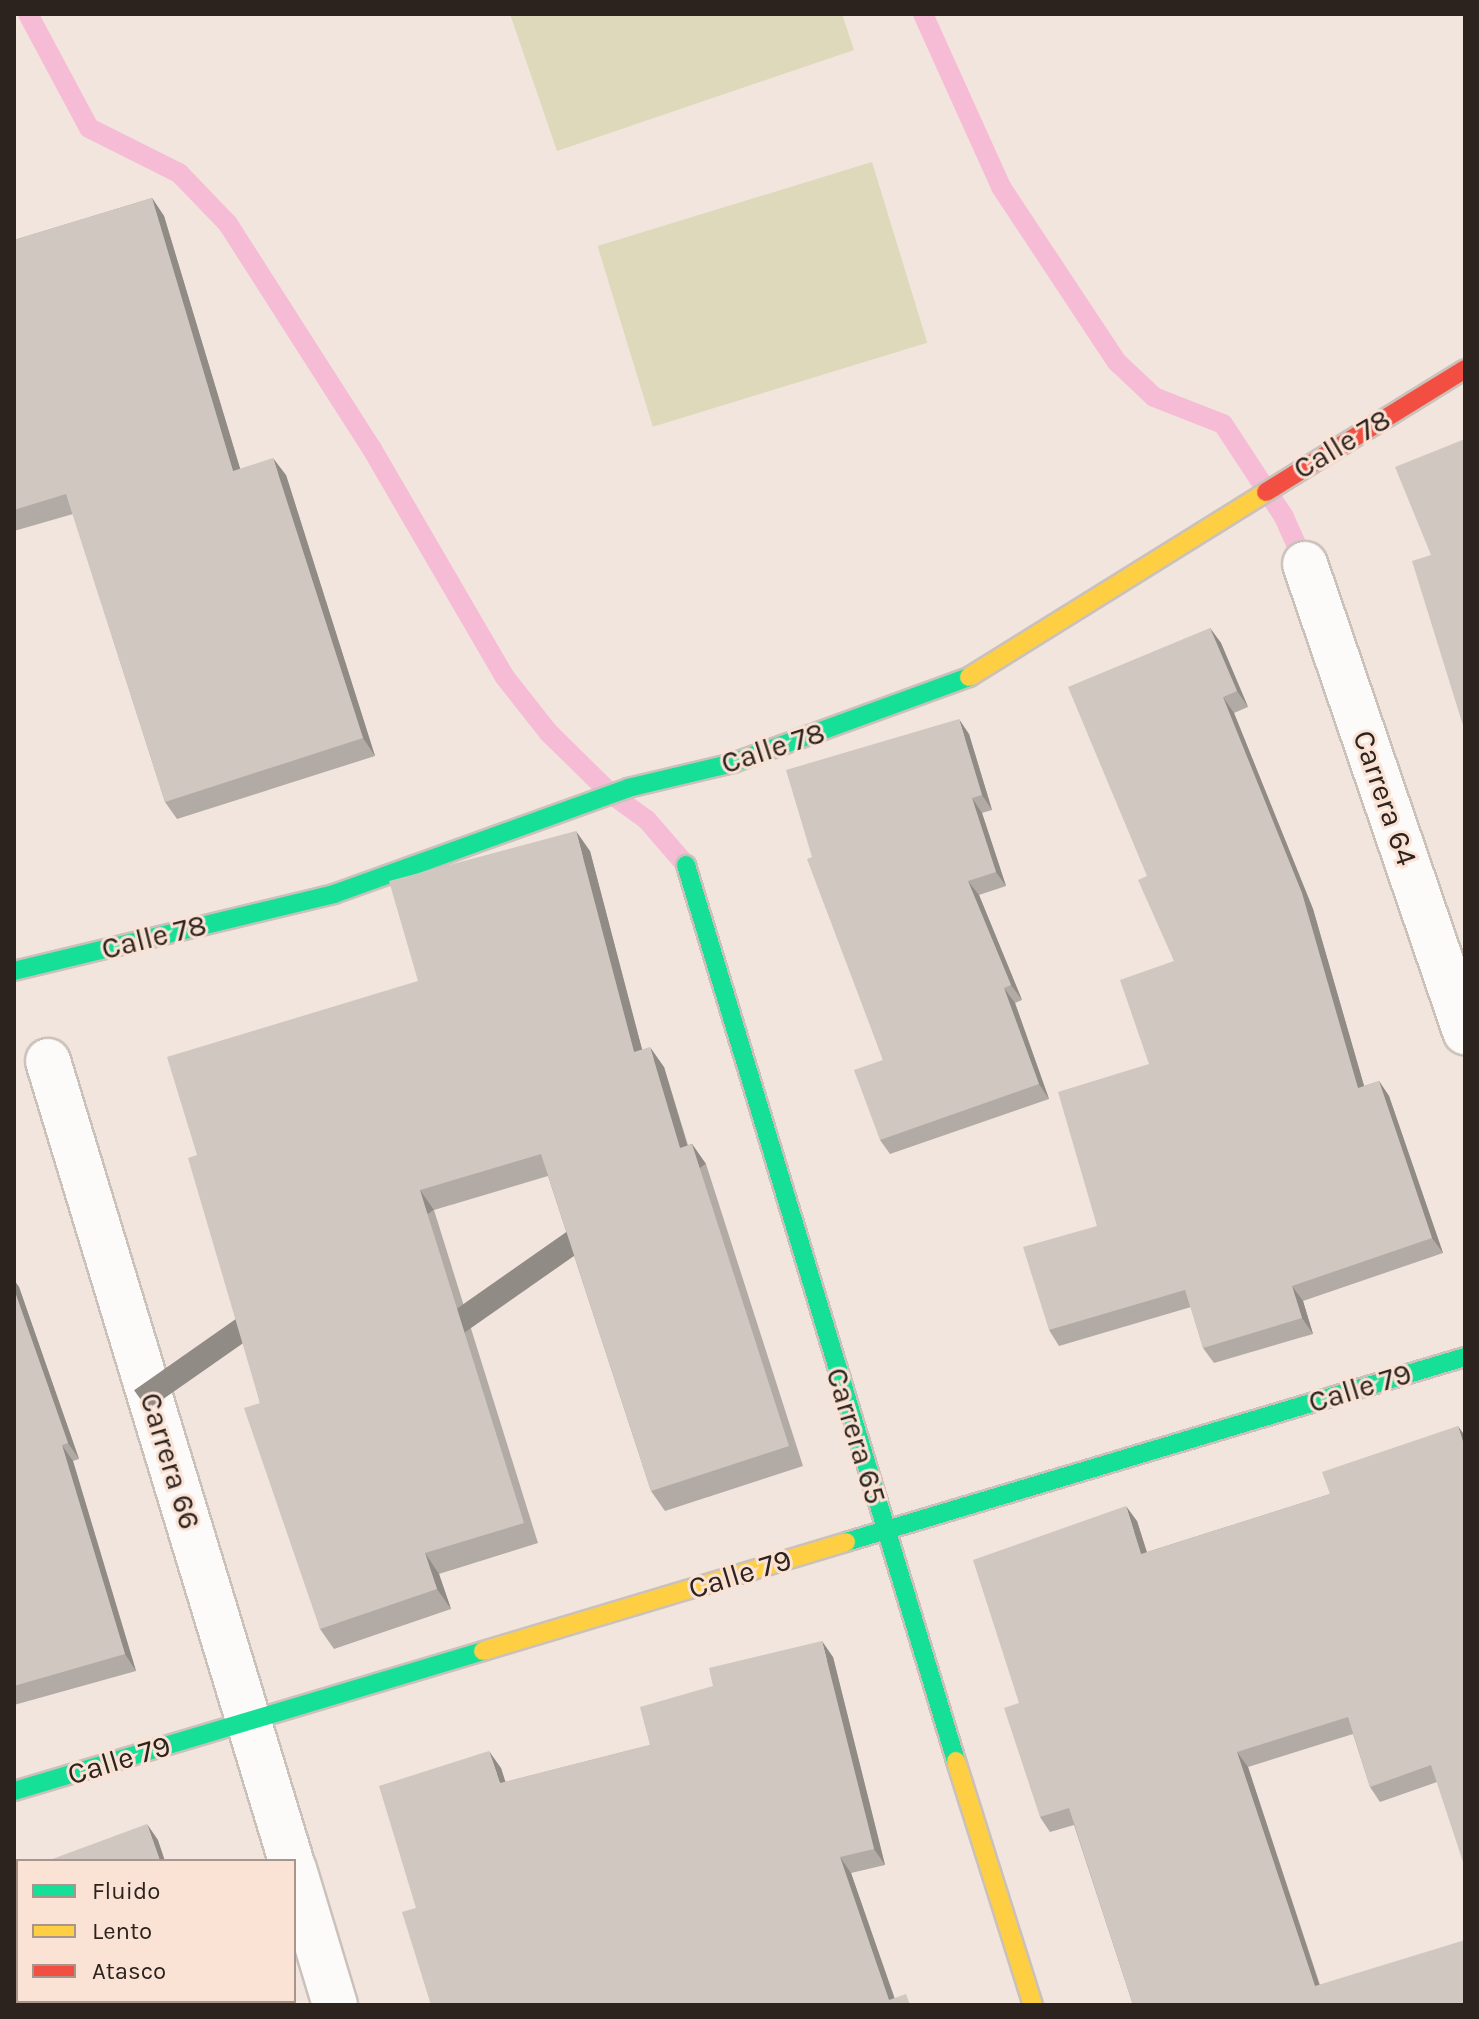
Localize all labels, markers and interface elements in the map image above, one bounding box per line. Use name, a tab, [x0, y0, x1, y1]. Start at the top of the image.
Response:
street label: Calle 78	[1287, 401, 1397, 487]
street label: Calle 78	[717, 714, 829, 782]
street label: Carrera 64	[1345, 726, 1425, 870]
street label: Calle 78	[98, 907, 210, 967]
street label: Calle 79	[1304, 1355, 1416, 1421]
street label: Carrera 65	[818, 1364, 894, 1508]
street label: Carrera 66	[132, 1388, 208, 1534]
street label: Calle 79	[684, 1541, 796, 1607]
street label: Calle 79	[63, 1727, 175, 1793]
legend	[16, 1859, 296, 2003]
text: Fluido	[92, 1877, 160, 1905]
text: Lento	[92, 1917, 152, 1945]
text: Atasco	[92, 1957, 166, 1985]

